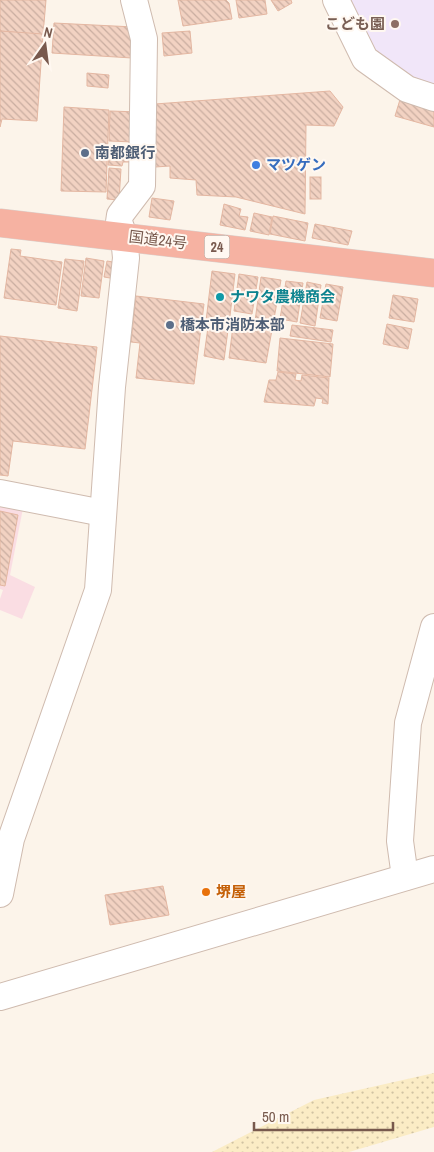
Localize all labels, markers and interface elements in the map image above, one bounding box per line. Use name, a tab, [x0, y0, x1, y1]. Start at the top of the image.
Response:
place label: こども園	[325, 13, 385, 34]
marker: こども園	[389, 18, 401, 30]
north arrow	[20, 20, 70, 70]
text: N	[42, 23, 54, 42]
place label: 南都銀行	[95, 142, 155, 163]
marker: 南都銀行	[79, 147, 91, 159]
place label: マツゲン	[266, 154, 326, 175]
marker: マツゲン	[250, 159, 262, 171]
street label: 国道24号	[128, 226, 188, 254]
road number: 24	[204, 236, 230, 258]
place label: ナワタ農機商会	[230, 286, 335, 307]
marker: ナワタ農機商会	[214, 291, 226, 303]
place label: 橋本市消防本部	[180, 314, 285, 335]
marker: 橋本市消防本部	[164, 319, 176, 331]
place label: 堺屋	[216, 881, 246, 902]
marker: 堺屋	[200, 886, 212, 898]
scale bar	[254, 1100, 393, 1132]
text: 50 m	[262, 1106, 289, 1127]

